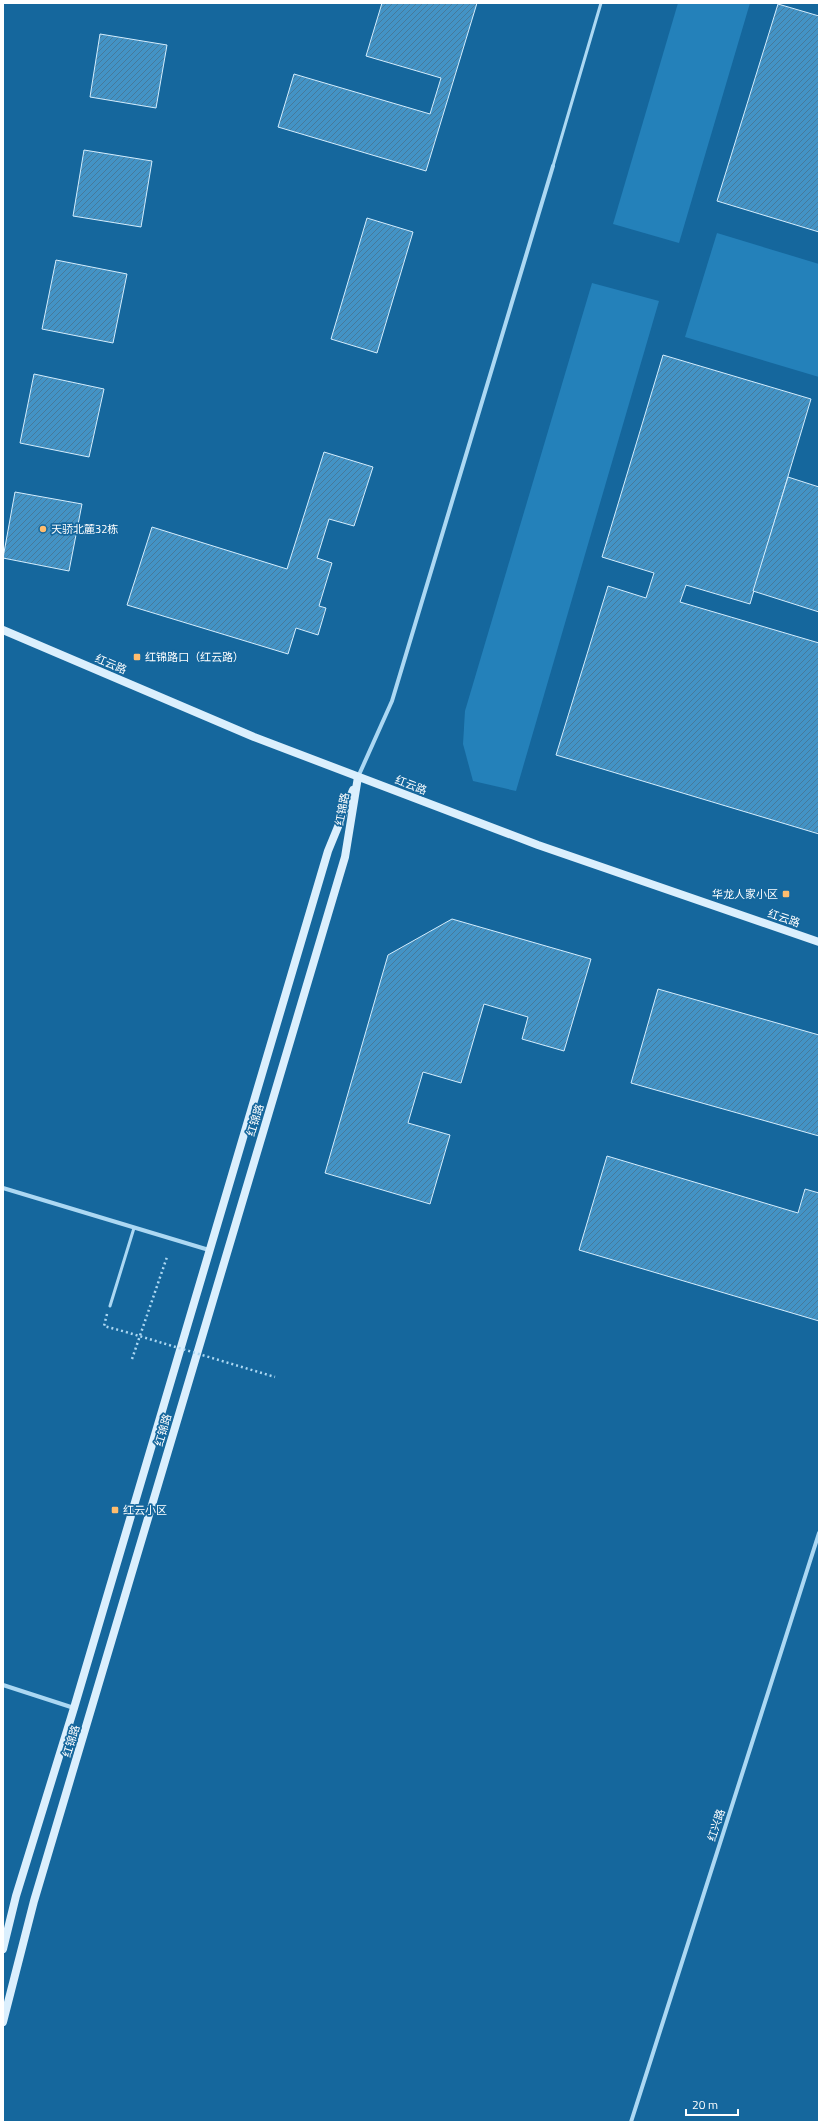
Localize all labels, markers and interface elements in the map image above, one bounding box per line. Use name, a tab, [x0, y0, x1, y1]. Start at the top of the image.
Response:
place label: 天骄北麓32栋	[51, 521, 118, 537]
marker: 天骄北麓32栋	[38, 524, 48, 534]
place label: 红锦路口（红云路）	[145, 649, 244, 665]
street label: 红云路	[93, 650, 129, 678]
marker: 红锦路口（红云路）	[132, 652, 142, 662]
street label: 红云路	[393, 772, 429, 798]
street label: 红锦路	[331, 791, 353, 827]
place label: 华龙人家小区	[712, 886, 778, 902]
marker: 华龙人家小区	[781, 889, 791, 899]
street label: 红云路	[766, 905, 802, 931]
street label: 红锦路	[243, 1102, 267, 1138]
street label: 红锦路	[151, 1412, 175, 1448]
place label: 红云小区	[123, 1502, 167, 1518]
marker: 红云小区	[110, 1505, 120, 1515]
street label: 红锦路	[59, 1723, 83, 1759]
street label: 红兴路	[703, 1807, 729, 1843]
scale bar	[686, 2091, 738, 2117]
text: 20 m	[692, 2095, 718, 2114]

